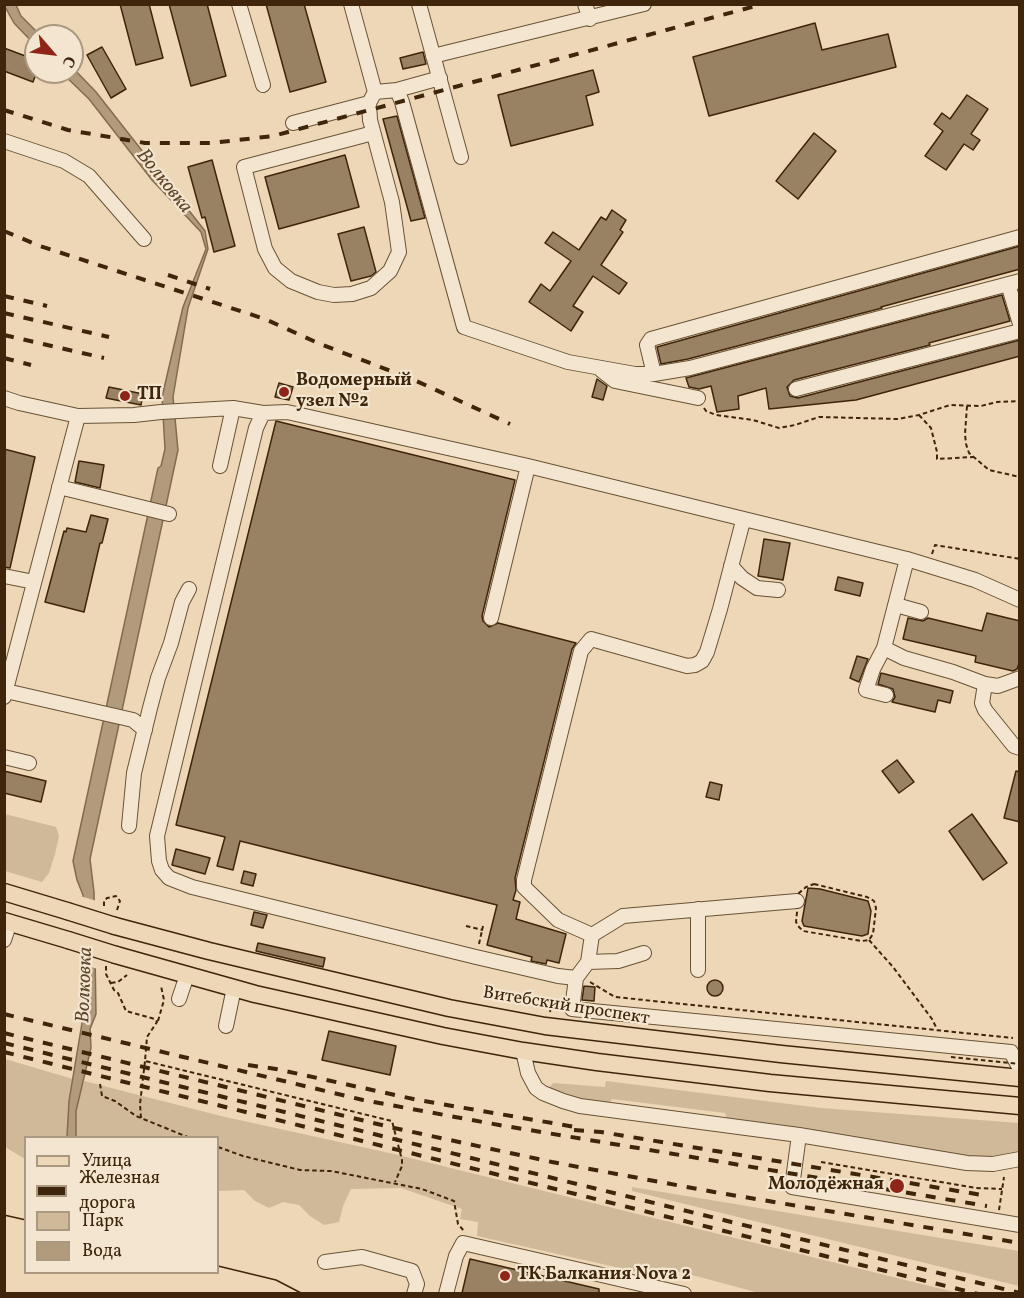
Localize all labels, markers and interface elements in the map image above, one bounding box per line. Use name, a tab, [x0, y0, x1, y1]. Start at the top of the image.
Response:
north arrow	[24, 24, 84, 84]
text: С	[56, 52, 80, 71]
water label: Волковка	[130, 145, 196, 219]
place label: Водомерный узел №2	[296, 371, 412, 413]
place label: ТП	[137, 385, 162, 407]
marker: Водомерный узел №2	[277, 385, 291, 399]
marker: ТП	[118, 389, 132, 403]
water label: Волковка	[73, 947, 99, 1023]
street label: Витебский проспект	[481, 983, 651, 1031]
legend	[24, 1136, 219, 1274]
text: Улица	[82, 1149, 132, 1174]
text: Железная дорога	[79, 1166, 160, 1216]
place label: Молодёжная	[768, 1175, 884, 1197]
marker: Молодёжная	[888, 1177, 906, 1195]
text: Парк	[82, 1209, 124, 1234]
text: Вода	[82, 1239, 122, 1264]
place label: ТК Балкания Nova 2	[517, 1265, 691, 1287]
marker: ТК Балкания Nova 2	[498, 1269, 512, 1283]

